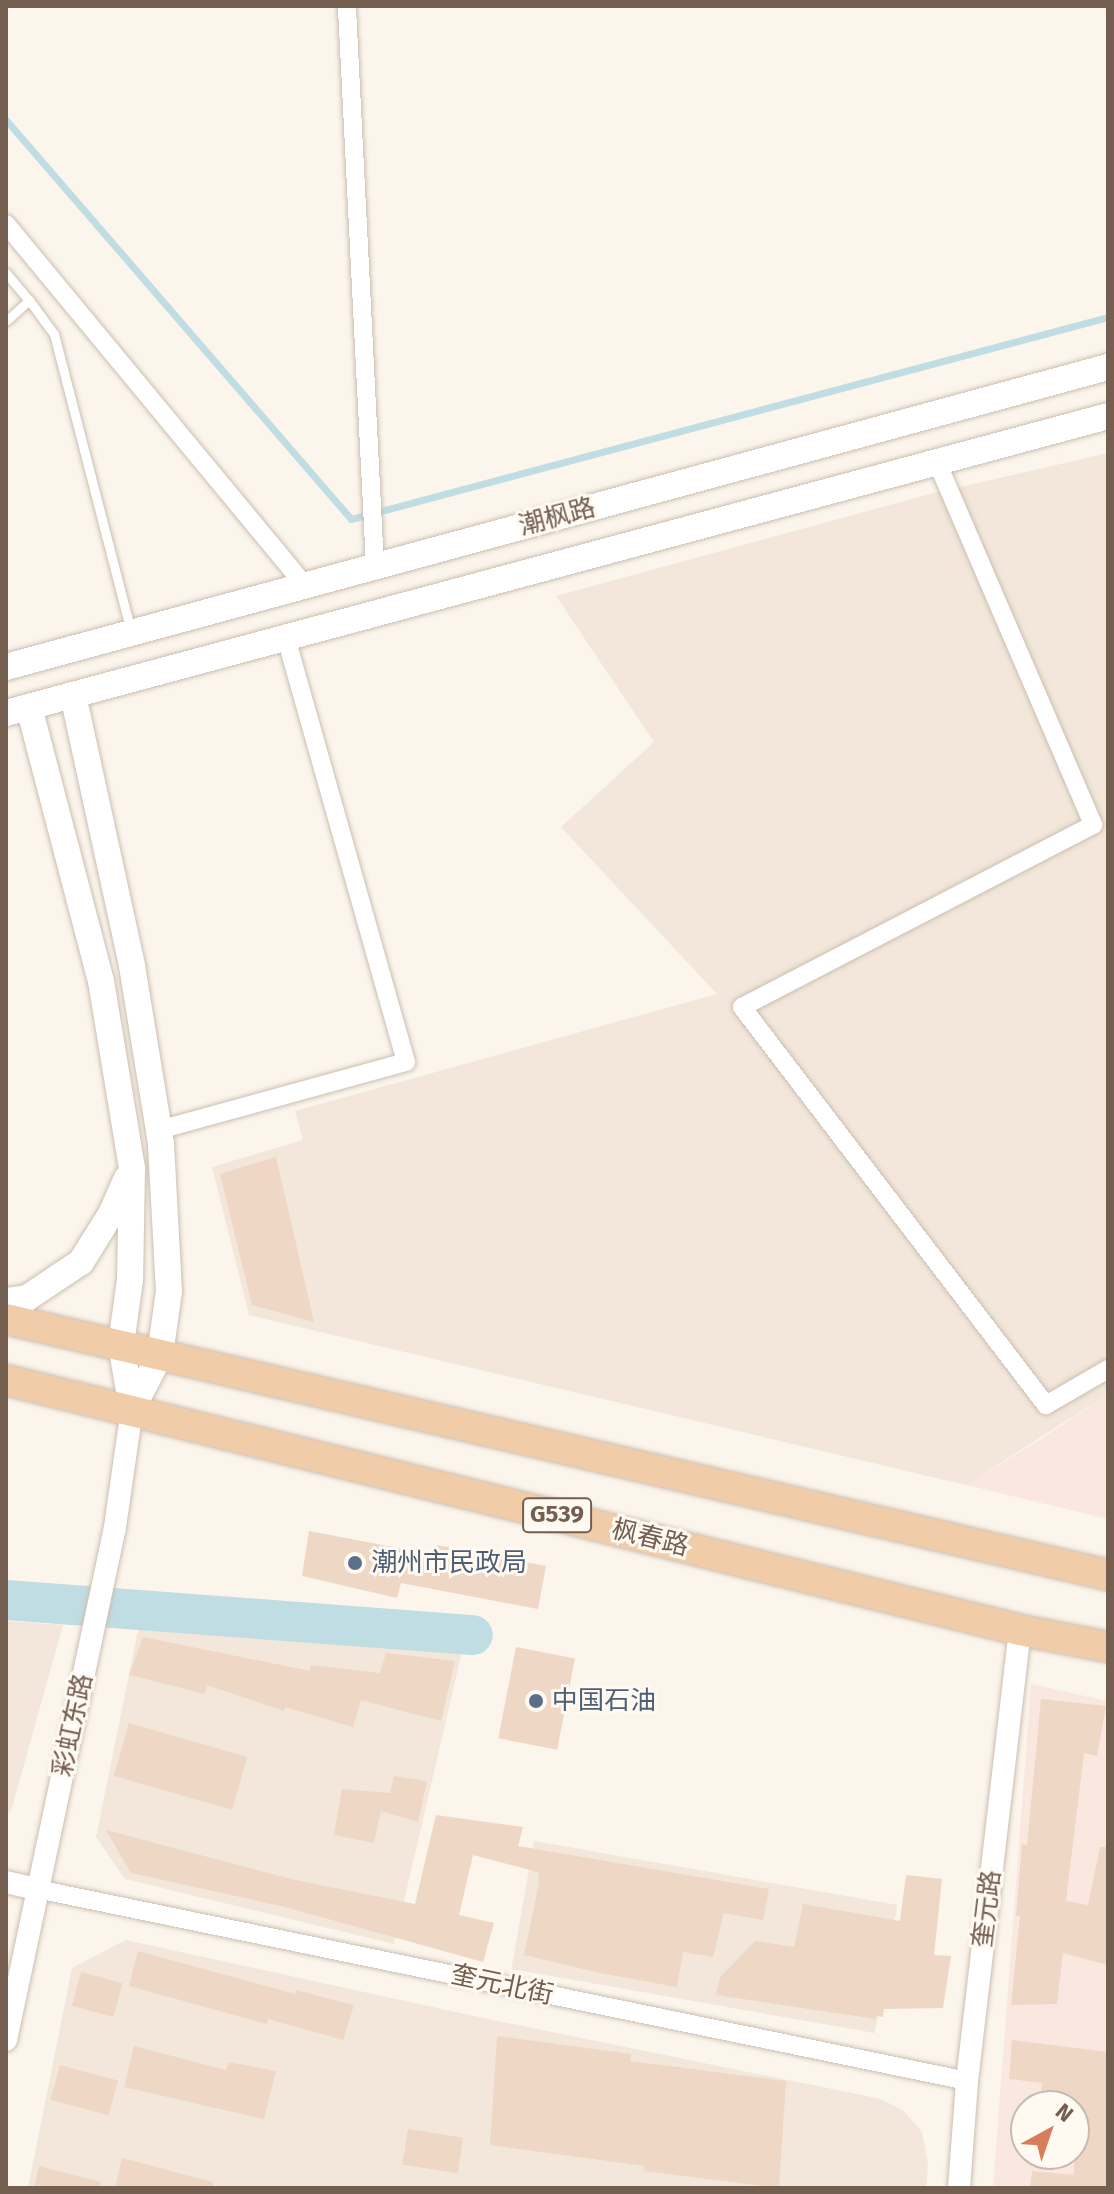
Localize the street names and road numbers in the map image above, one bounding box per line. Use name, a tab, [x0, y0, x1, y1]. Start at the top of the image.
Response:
street label: 潮枫路	[515, 492, 599, 542]
road number: G539	[521, 1495, 593, 1535]
street label: 枫春路	[608, 1513, 692, 1563]
street label: 彩虹东路	[47, 1671, 99, 1779]
street label: 奎元路	[967, 1868, 1007, 1950]
street label: 奎元北街	[448, 1959, 556, 2011]

